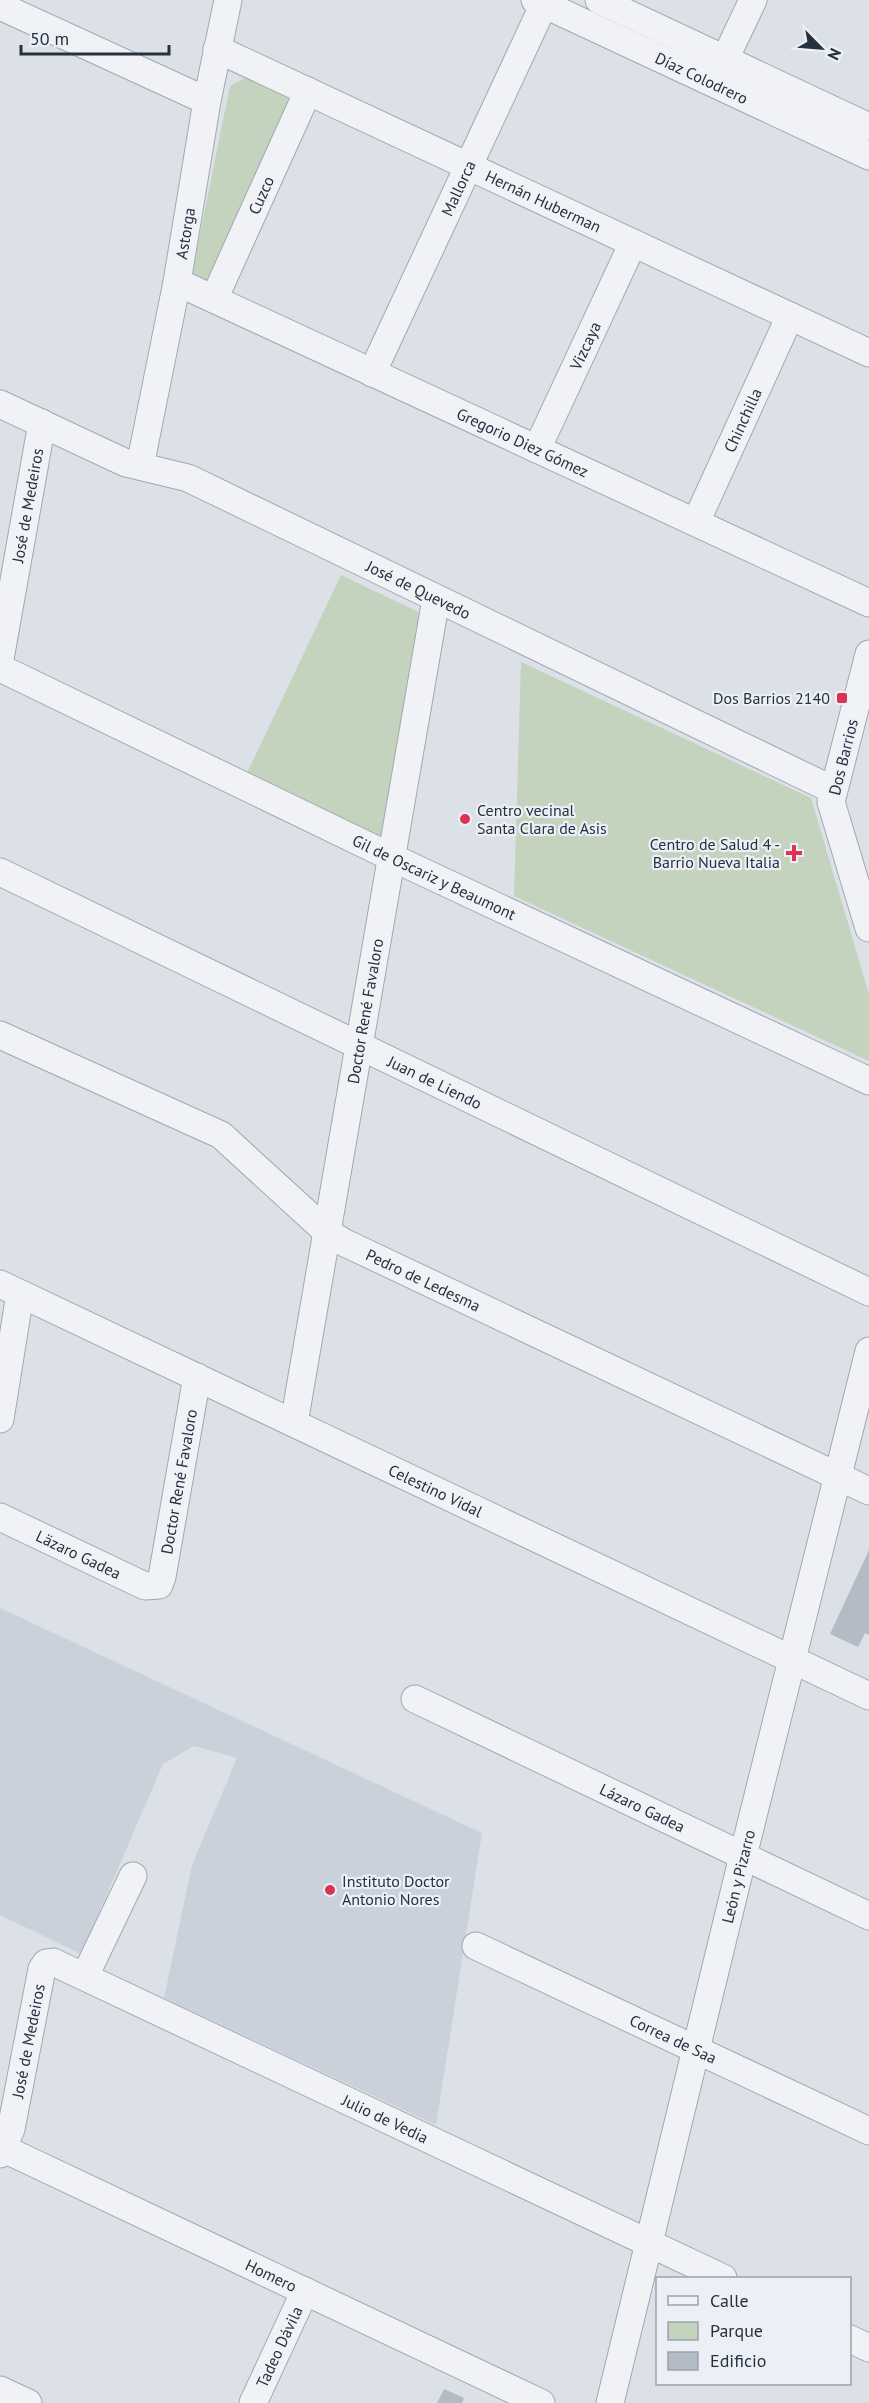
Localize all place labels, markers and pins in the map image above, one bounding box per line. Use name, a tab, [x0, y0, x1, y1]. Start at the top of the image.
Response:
place label: Dos Barrios 2140	[713, 688, 830, 708]
marker: Dos Barrios 2140	[835, 691, 849, 705]
place label: Centro vecinal Santa Clara de Asis	[477, 800, 607, 838]
marker: Centro vecinal Santa Clara de Asis	[458, 812, 472, 826]
place label: Centro de Salud 4 - Barrio Nueva Italia	[650, 834, 780, 872]
marker: Centro de Salud 4 - Barrio Nueva Italia	[785, 844, 803, 862]
place label: Instituto Doctor Antonio Nores	[342, 1871, 450, 1909]
marker: Instituto Doctor Antonio Nores	[323, 1883, 337, 1897]

